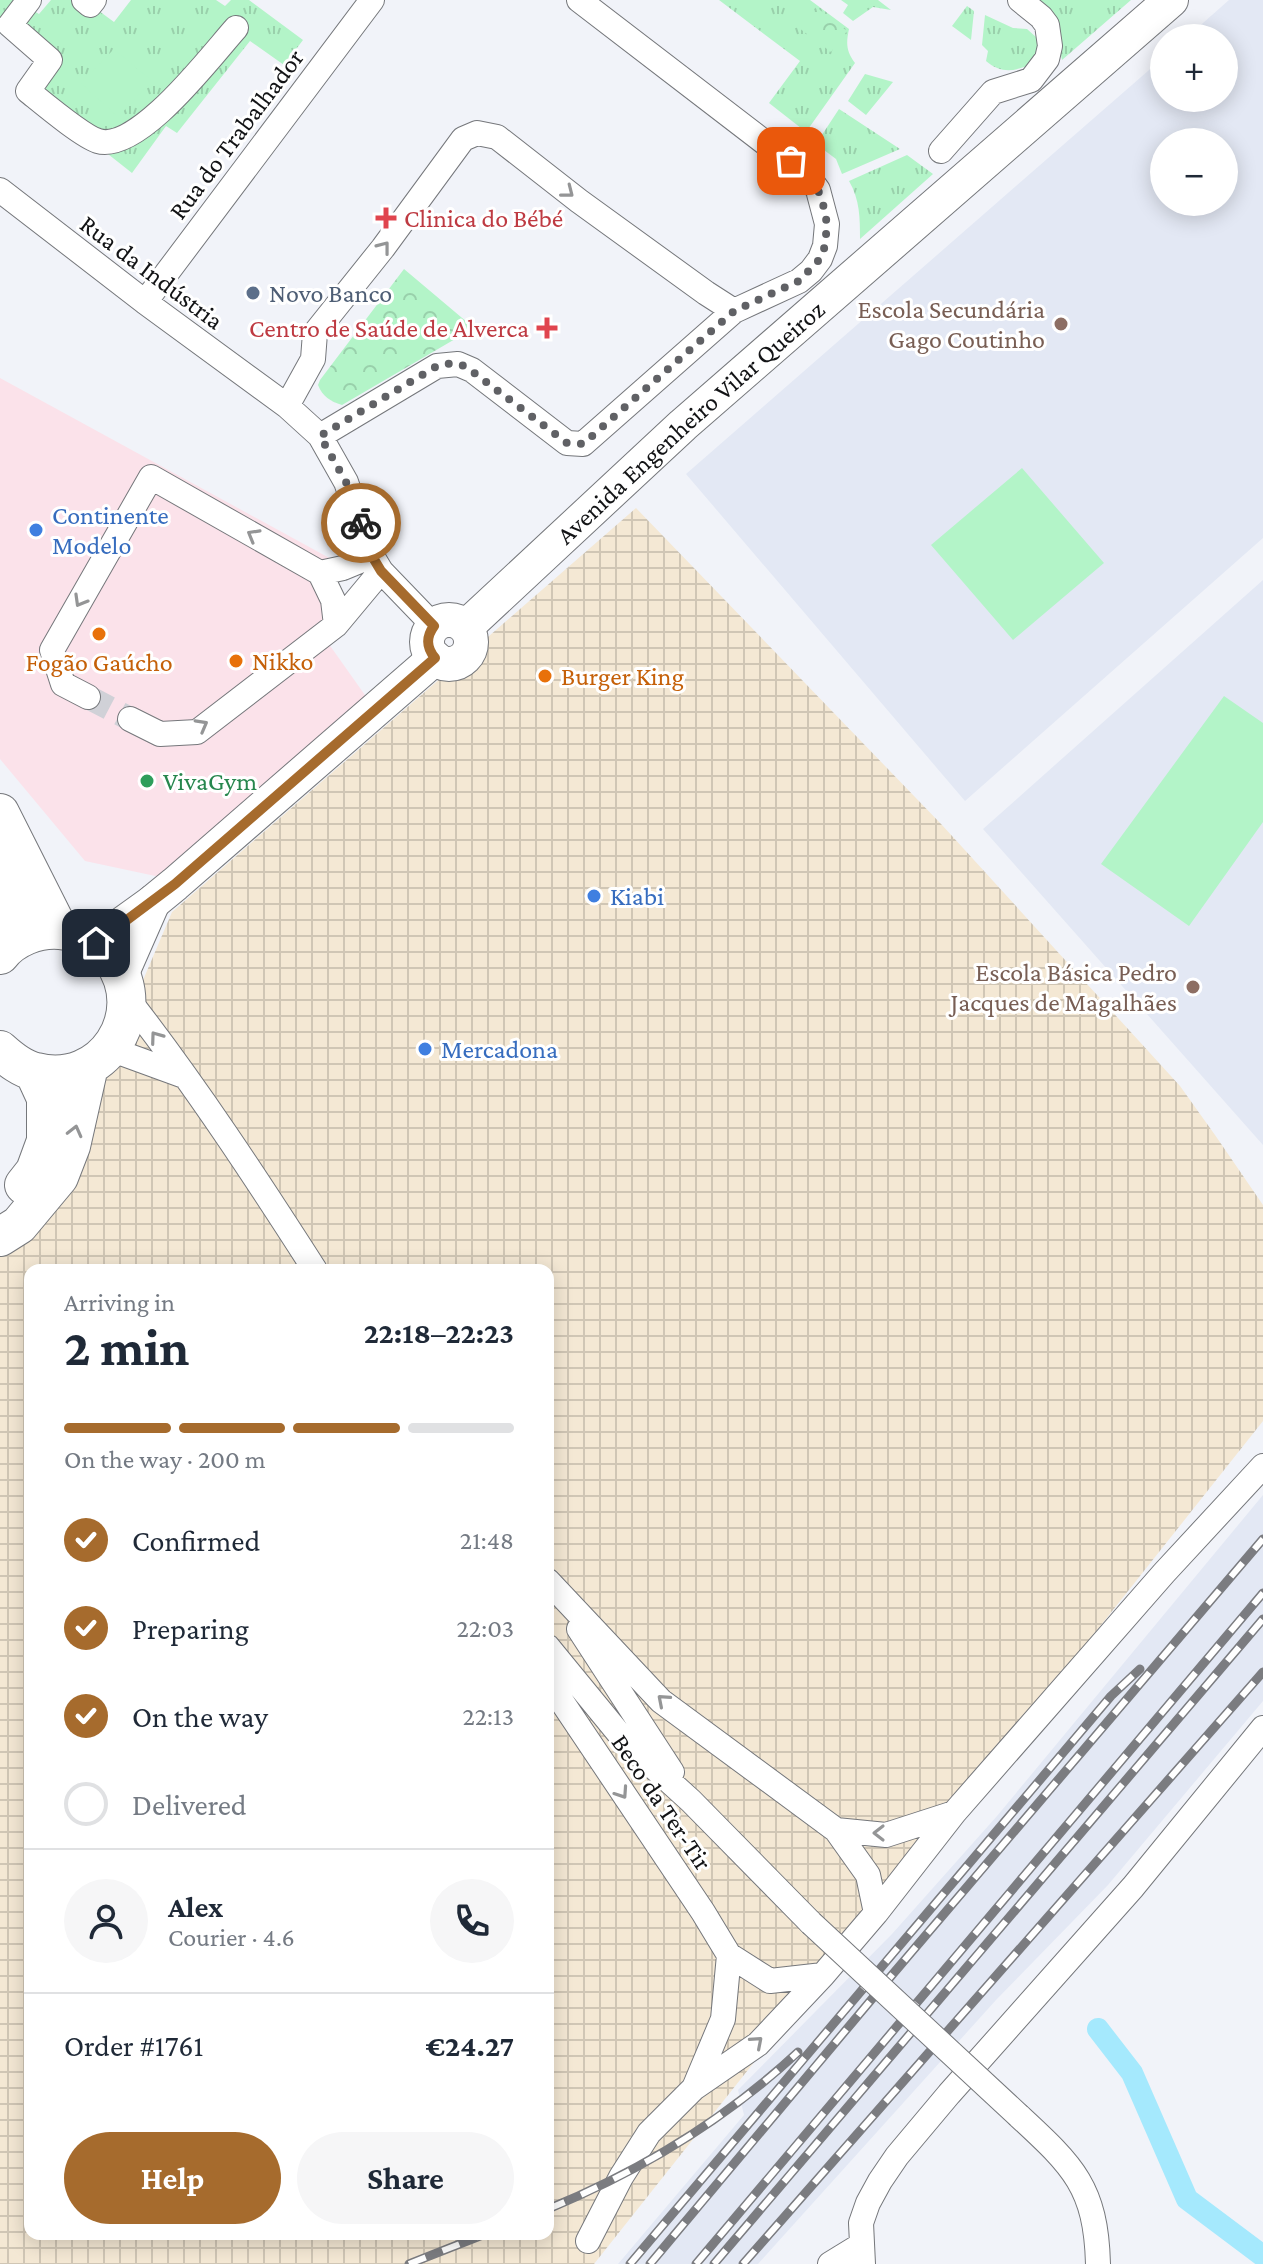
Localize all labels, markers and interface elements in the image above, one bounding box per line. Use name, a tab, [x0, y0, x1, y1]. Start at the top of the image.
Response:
map controls	[1150, 24, 1238, 216]
button: +	[1150, 24, 1238, 112]
street label: Rua do Trabalhador	[163, 44, 310, 225]
pin	[757, 127, 825, 195]
button: −	[1150, 128, 1238, 216]
icon: bag	[769, 139, 813, 183]
one-way arrow	[560, 183, 574, 197]
place label: Clinica do Bébé	[404, 204, 563, 233]
marker: Clinica do Bébé	[375, 207, 397, 229]
street label: Rua da Indústria	[74, 209, 229, 336]
one-way arrow	[374, 241, 388, 256]
place label: Novo Banco	[269, 279, 392, 308]
marker: Novo Banco	[244, 284, 262, 302]
street label: Avenida Engenheiro Vilar Queiroz	[551, 295, 830, 550]
place label: Escola Secundária Gago Coutinho	[857, 295, 1045, 354]
place label: Centro de Saúde de Alverca	[249, 314, 529, 343]
marker: Escola Secundária Gago Coutinho	[1052, 315, 1070, 333]
marker: Centro de Saúde de Alverca	[536, 317, 558, 339]
courier	[321, 483, 401, 563]
place label: Continente Modelo	[52, 501, 169, 560]
icon: bike	[339, 501, 383, 545]
marker: Continente Modelo	[27, 521, 45, 539]
one-way arrow	[247, 529, 261, 545]
one-way arrow	[74, 593, 89, 607]
marker: Fogão Gaúcho	[90, 625, 108, 643]
place label: Nikko	[252, 647, 313, 676]
place label: Fogão Gaúcho	[25, 648, 173, 677]
marker: Nikko	[227, 652, 245, 670]
place label: Burger King	[561, 662, 684, 691]
marker: Burger King	[536, 667, 554, 685]
one-way arrow	[194, 720, 208, 735]
place label: VivaGym	[163, 767, 257, 796]
marker: VivaGym	[138, 772, 156, 790]
place label: Kiabi	[610, 882, 664, 911]
marker: Kiabi	[585, 887, 603, 905]
pin	[62, 909, 130, 977]
icon: home	[74, 921, 118, 965]
place label: Escola Básica Pedro Jacques de Magalhães	[948, 958, 1177, 1017]
marker: Escola Básica Pedro Jacques de Magalhães	[1184, 978, 1202, 996]
one-way arrow	[152, 1032, 166, 1046]
place label: Mercadona	[441, 1035, 558, 1064]
marker: Mercadona	[416, 1040, 434, 1058]
one-way arrow	[66, 1125, 83, 1139]
text: Arriving in	[64, 1288, 175, 1317]
text: 22:18–22:23	[364, 1316, 514, 1349]
text: 2 min	[64, 1318, 189, 1376]
text: On the way · 200 m	[64, 1445, 266, 1474]
icon: check	[64, 1518, 108, 1562]
text: Confirmed	[132, 1524, 260, 1557]
text: 21:48	[460, 1526, 514, 1555]
icon: check	[64, 1606, 108, 1650]
text: Preparing	[132, 1612, 249, 1645]
text: 22:03	[457, 1614, 514, 1643]
icon: check	[64, 1694, 108, 1738]
one-way arrow	[658, 1696, 673, 1710]
text: On the way	[132, 1700, 268, 1733]
text: 22:13	[462, 1702, 514, 1731]
street label: Beco da Ter-Tir	[605, 1729, 718, 1876]
one-way arrow	[613, 1784, 628, 1798]
text: Delivered	[132, 1788, 247, 1821]
one-way arrow	[873, 1824, 885, 1842]
button: person	[64, 1879, 148, 1963]
button: phone	[430, 1879, 514, 1963]
text: Alex	[168, 1890, 223, 1923]
text: Courier · 4.6	[168, 1923, 295, 1952]
text: Order #1761	[64, 2029, 204, 2062]
text: €24.27	[425, 2029, 514, 2062]
one-way arrow	[747, 2038, 762, 2052]
button: Help	[64, 2132, 281, 2224]
button: Share	[297, 2132, 514, 2224]

